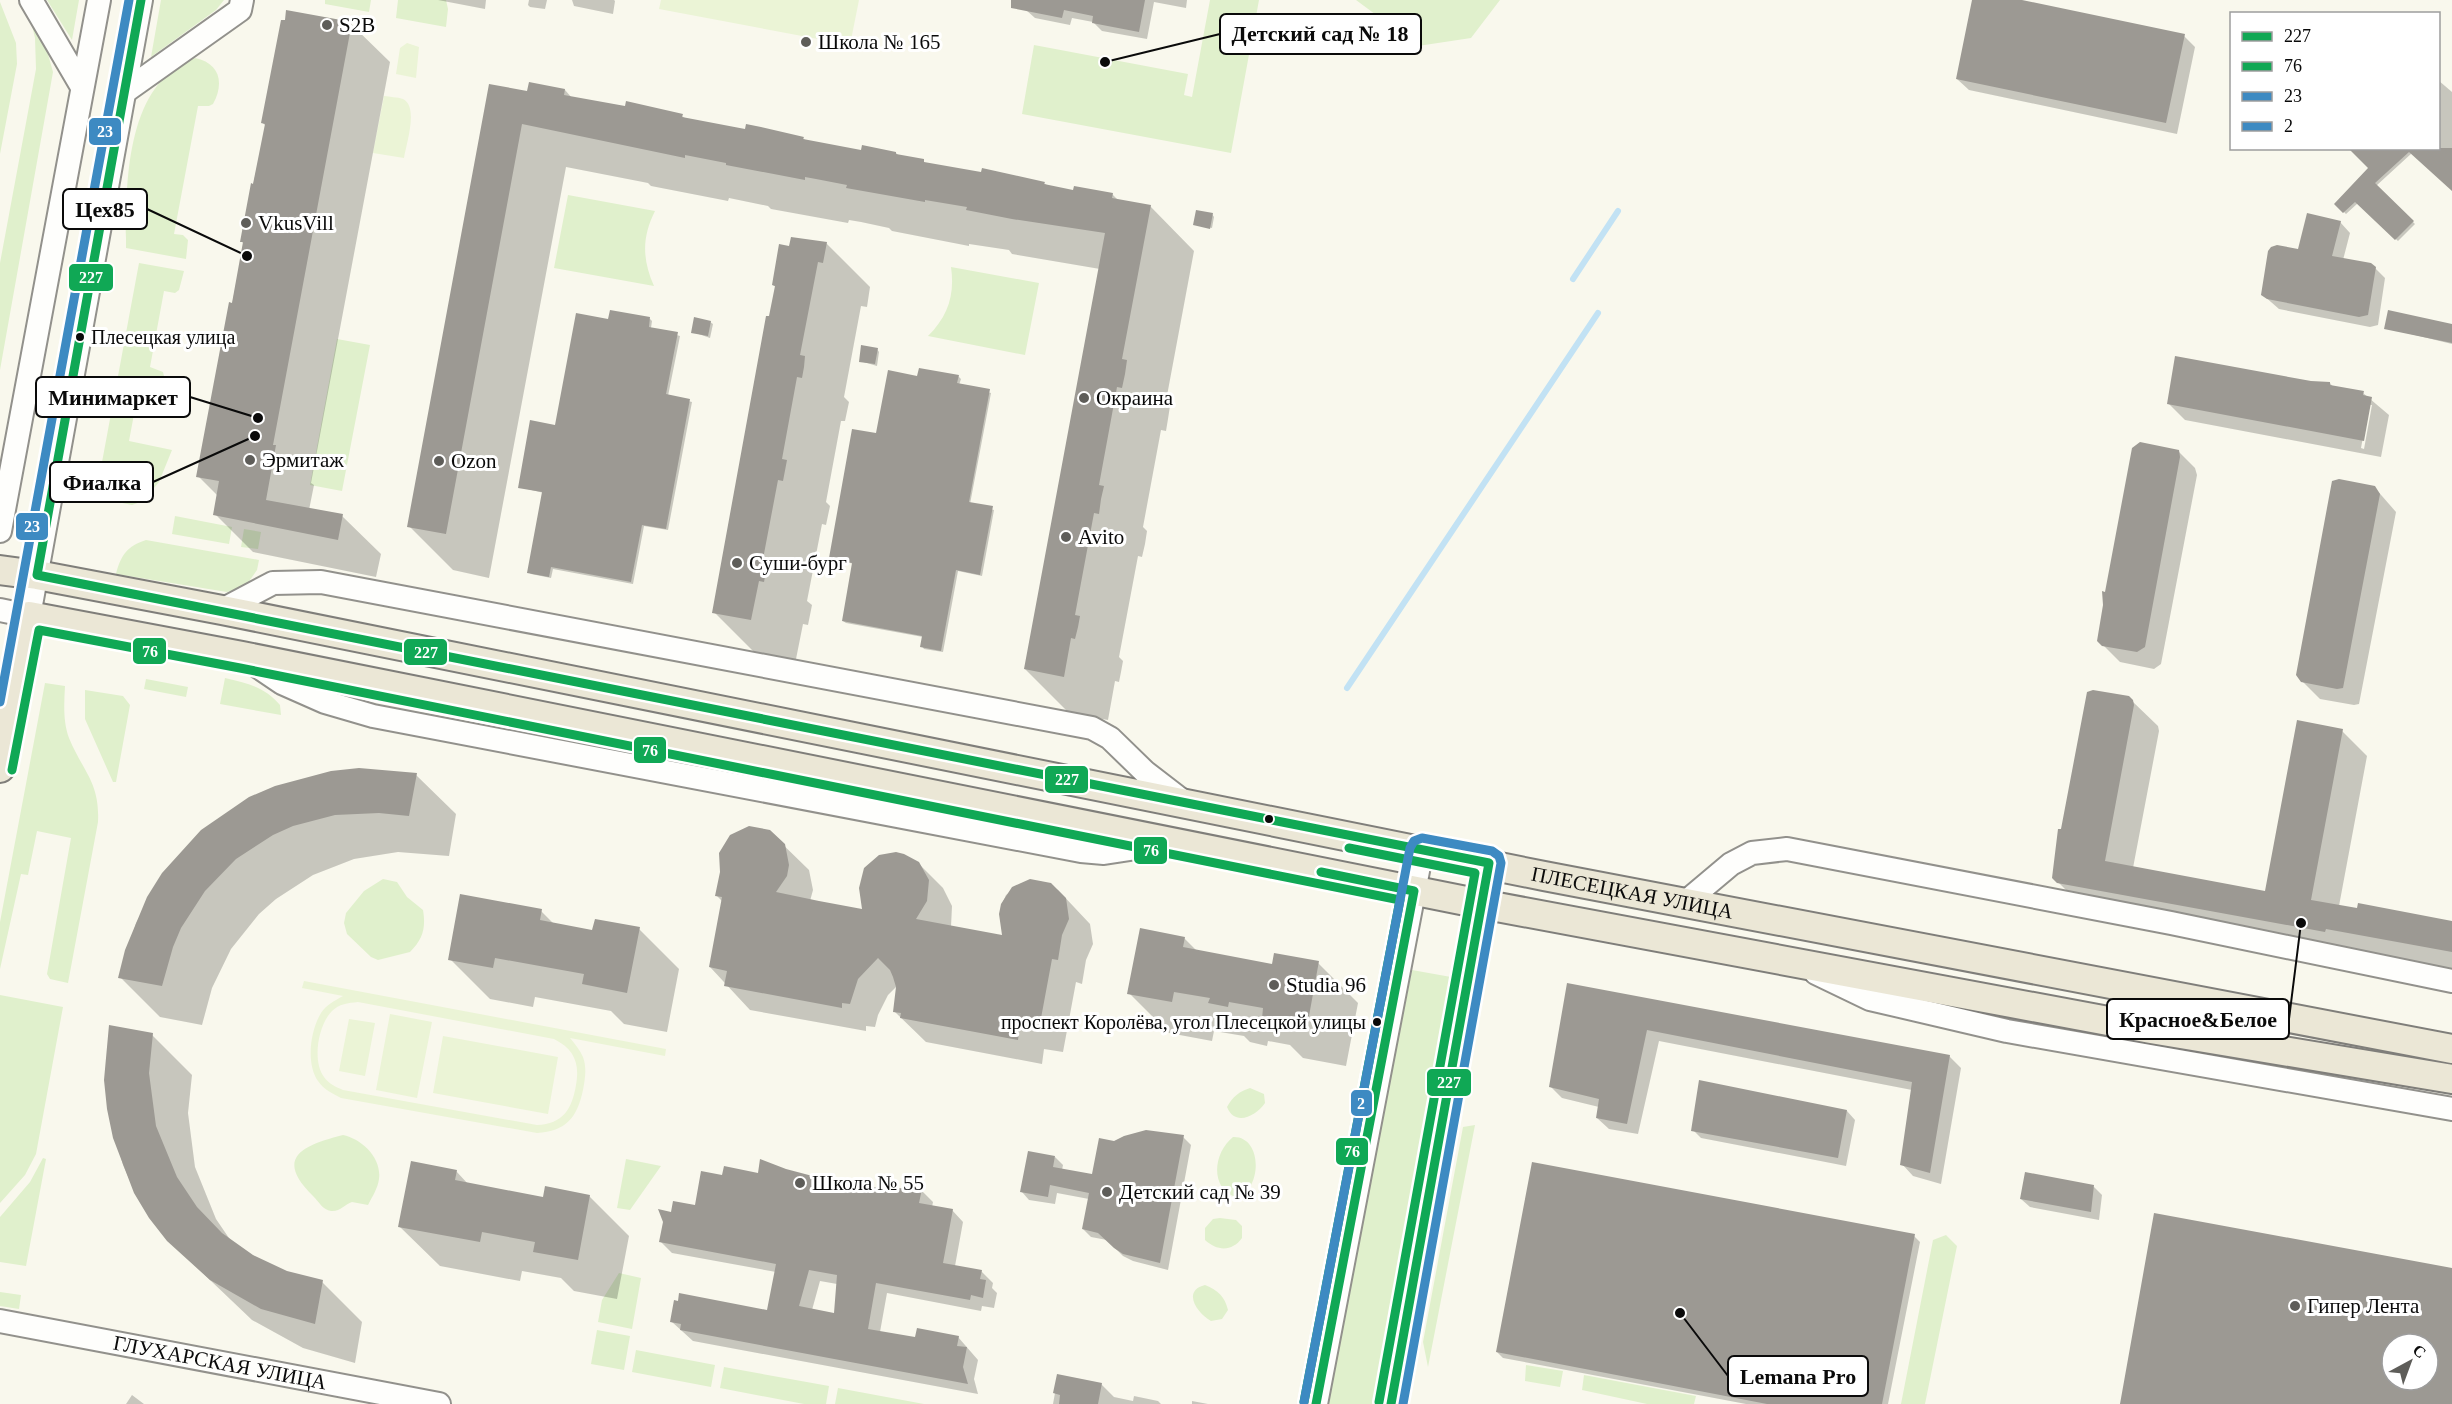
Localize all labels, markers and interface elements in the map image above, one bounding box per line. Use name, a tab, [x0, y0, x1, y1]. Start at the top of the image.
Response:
legend	[2230, 12, 2440, 150]
place label: S2B	[339, 13, 375, 37]
callout: Детский сад № 18	[1220, 14, 1421, 54]
marker: S2B	[320, 18, 334, 32]
text: Детский сад № 18	[1232, 21, 1408, 46]
text: 227	[2284, 26, 2311, 46]
place label: Школа № 165	[818, 30, 940, 54]
marker: Школа № 165	[799, 35, 813, 49]
text: 76	[2284, 56, 2302, 76]
text: 23	[2284, 86, 2302, 106]
text: 2	[2284, 116, 2293, 136]
line badge: 23	[88, 117, 122, 146]
text: 23	[97, 123, 113, 140]
callout: Цех85	[63, 189, 147, 229]
text: Цех85	[75, 197, 135, 222]
place label: VkusVill	[258, 211, 334, 235]
marker: VkusVill	[239, 216, 253, 230]
line badge: 227	[68, 263, 114, 292]
text: 227	[79, 269, 103, 286]
place label: Плесецкая улица	[91, 326, 235, 349]
marker: Плесецкая улица	[74, 331, 86, 343]
callout: Минимаркет	[36, 377, 190, 417]
text: Минимаркет	[48, 385, 178, 410]
place label: Окраина	[1096, 386, 1174, 410]
marker: Окраина	[1077, 391, 1091, 405]
place label: Эрмитаж	[262, 448, 344, 472]
place label: Ozon	[451, 449, 497, 473]
marker: Эрмитаж	[243, 453, 257, 467]
marker: Ozon	[432, 454, 446, 468]
callout: Фиалка	[50, 462, 153, 502]
text: Фиалка	[63, 470, 141, 495]
line badge: 23	[15, 512, 49, 541]
text: 23	[24, 518, 40, 535]
place label: Avito	[1078, 525, 1124, 549]
marker: Avito	[1059, 530, 1073, 544]
place label: Суши-бург	[749, 551, 847, 575]
marker: Суши-бург	[730, 556, 744, 570]
line badge: 76	[132, 637, 167, 665]
line badge: 227	[403, 638, 448, 666]
text: 76	[142, 643, 158, 660]
text: 227	[414, 644, 438, 661]
line badge: 76	[633, 736, 667, 764]
text: 76	[642, 742, 658, 759]
line badge: 227	[1044, 765, 1089, 794]
text: 227	[1055, 771, 1079, 788]
unlabelled marker	[1263, 813, 1275, 825]
line badge: 76	[1133, 836, 1168, 865]
text: 76	[1143, 842, 1159, 859]
street label: ПЛЕСЕЦКАЯ УЛИЦА	[1529, 862, 1736, 924]
place label: Studia 96	[1286, 973, 1366, 997]
marker: Studia 96	[1267, 978, 1281, 992]
callout: Красное&Белое	[2107, 999, 2289, 1039]
text: Красное&Белое	[2119, 1007, 2277, 1032]
place label: проспект Королёва, угол Плесецкой улицы	[1001, 1011, 1366, 1034]
marker: проспект Королёва, угол Плесецкой улицы	[1371, 1016, 1383, 1028]
line badge: 227	[1426, 1068, 1472, 1097]
text: 227	[1437, 1074, 1461, 1091]
line badge: 2	[1350, 1089, 1373, 1117]
text: 2	[1357, 1095, 1365, 1112]
line badge: 76	[1335, 1137, 1369, 1166]
text: 76	[1344, 1143, 1360, 1160]
place label: Школа № 55	[812, 1171, 924, 1195]
marker: Школа № 55	[793, 1176, 807, 1190]
place label: Детский сад № 39	[1119, 1180, 1281, 1204]
marker: Детский сад № 39	[1100, 1185, 1114, 1199]
place label: Гипер Лента	[2307, 1294, 2420, 1318]
marker: Гипер Лента	[2288, 1299, 2302, 1313]
street label: ГЛУХАРСКАЯ УЛИЦА	[111, 1331, 330, 1395]
north arrow	[2380, 1332, 2440, 1392]
text: С	[2410, 1341, 2429, 1361]
callout: Lemana Pro	[1728, 1356, 1868, 1396]
text: Lemana Pro	[1740, 1364, 1856, 1389]

